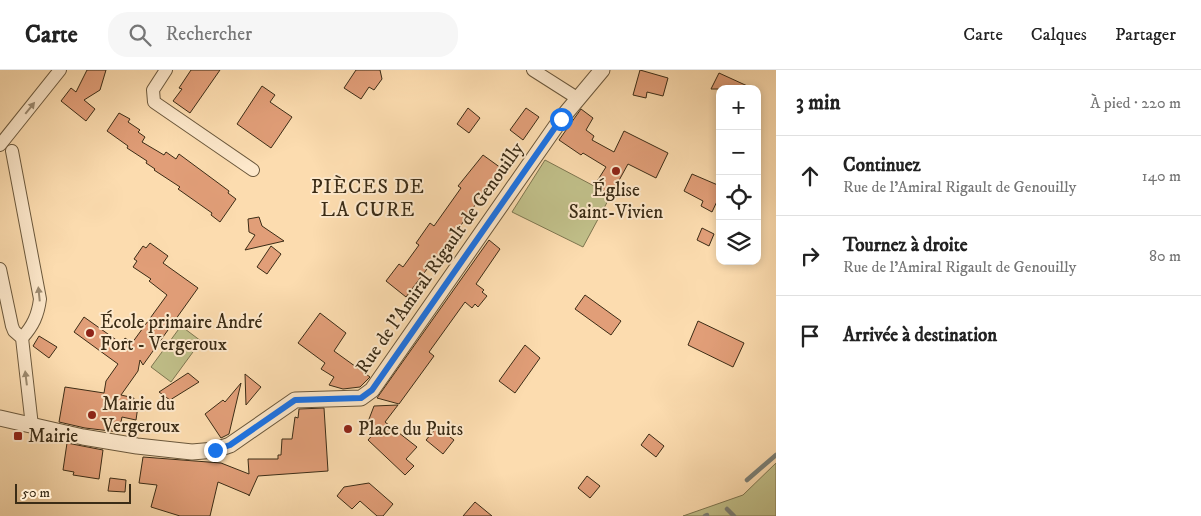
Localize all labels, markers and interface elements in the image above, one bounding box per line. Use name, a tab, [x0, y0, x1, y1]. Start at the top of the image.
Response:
search box	[108, 12, 458, 57]
text: Carte	[25, 20, 78, 50]
icon: search	[126, 21, 154, 49]
text: Rechercher	[166, 23, 252, 46]
text: Carte	[963, 24, 1003, 46]
text: Calques	[1031, 24, 1087, 46]
text: Partager	[1115, 24, 1176, 46]
map controls	[716, 85, 761, 265]
button: +	[716, 85, 761, 130]
text: 3 min	[796, 90, 841, 116]
text: À pied · 220 m	[1090, 93, 1181, 113]
one-way arrow	[25, 102, 36, 115]
route start	[550, 108, 573, 131]
button: −	[716, 130, 761, 175]
street label: Rue de l'Amiral Rigault de Genouilly	[351, 137, 529, 378]
text: Continuez	[843, 154, 921, 177]
icon: ahead	[796, 162, 824, 190]
marker: Église Saint-Vivien	[610, 165, 622, 177]
text: 140 m	[1142, 166, 1181, 186]
district label: PIÈCES DE LA CURE	[311, 175, 425, 223]
button: locate	[716, 175, 761, 220]
text: Rue de l'Amiral Rigault de Genouilly	[843, 177, 1076, 197]
place label: Église Saint-Vivien	[569, 178, 663, 224]
button: layers	[716, 220, 761, 265]
text: Tournez à droite	[843, 234, 968, 257]
icon: right	[796, 242, 824, 270]
text: 80 m	[1149, 246, 1181, 266]
text: Rue de l'Amiral Rigault de Genouilly	[843, 257, 1076, 277]
one-way arrow	[35, 286, 43, 302]
place label: École primaire André Fort - Vergeroux	[100, 310, 263, 356]
icon: arrive	[796, 322, 824, 350]
text: Arrivée à destination	[843, 324, 997, 347]
marker: École primaire André Fort - Vergeroux	[84, 327, 96, 339]
one-way arrow	[22, 369, 30, 385]
place label: Mairie du Vergeroux	[101, 393, 181, 438]
marker: Mairie du Vergeroux	[86, 409, 98, 421]
place label: Place du Puits	[358, 418, 463, 441]
marker: Place du Puits	[342, 423, 354, 435]
place label: Mairie	[28, 425, 78, 448]
marker: Mairie	[12, 430, 24, 442]
route end	[204, 439, 227, 462]
scale bar	[15, 481, 131, 504]
text: 50 m	[22, 484, 50, 502]

